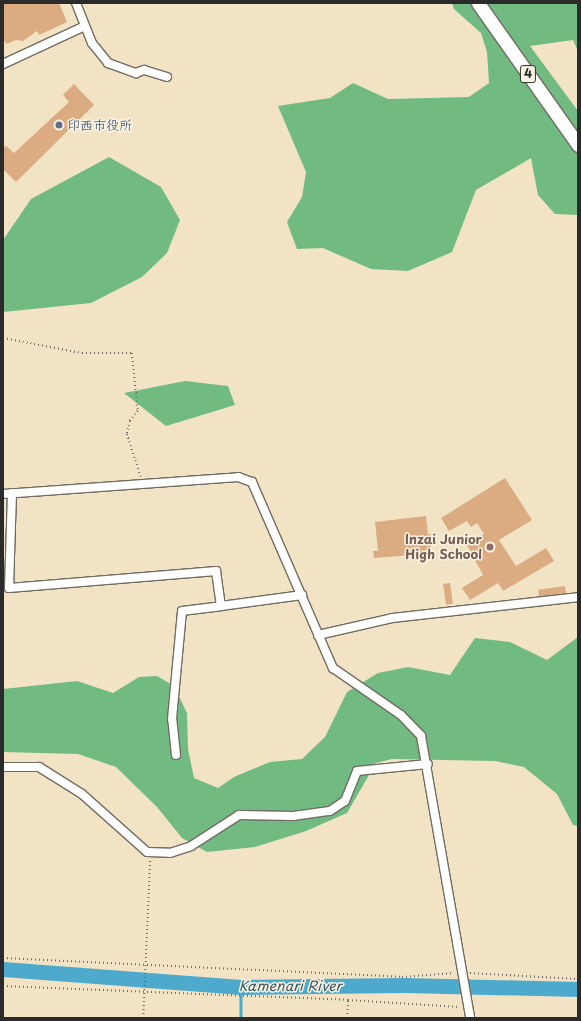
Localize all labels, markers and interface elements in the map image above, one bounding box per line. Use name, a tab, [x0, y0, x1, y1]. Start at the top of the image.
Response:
road number: 4	[519, 64, 537, 84]
place label: 印西市役所	[67, 117, 132, 133]
marker: 印西市役所	[54, 120, 64, 130]
place label: Inzai Junior High School	[404, 532, 482, 563]
marker: Inzai Junior High School	[485, 542, 495, 552]
water label: Kamenari River	[238, 978, 342, 994]

